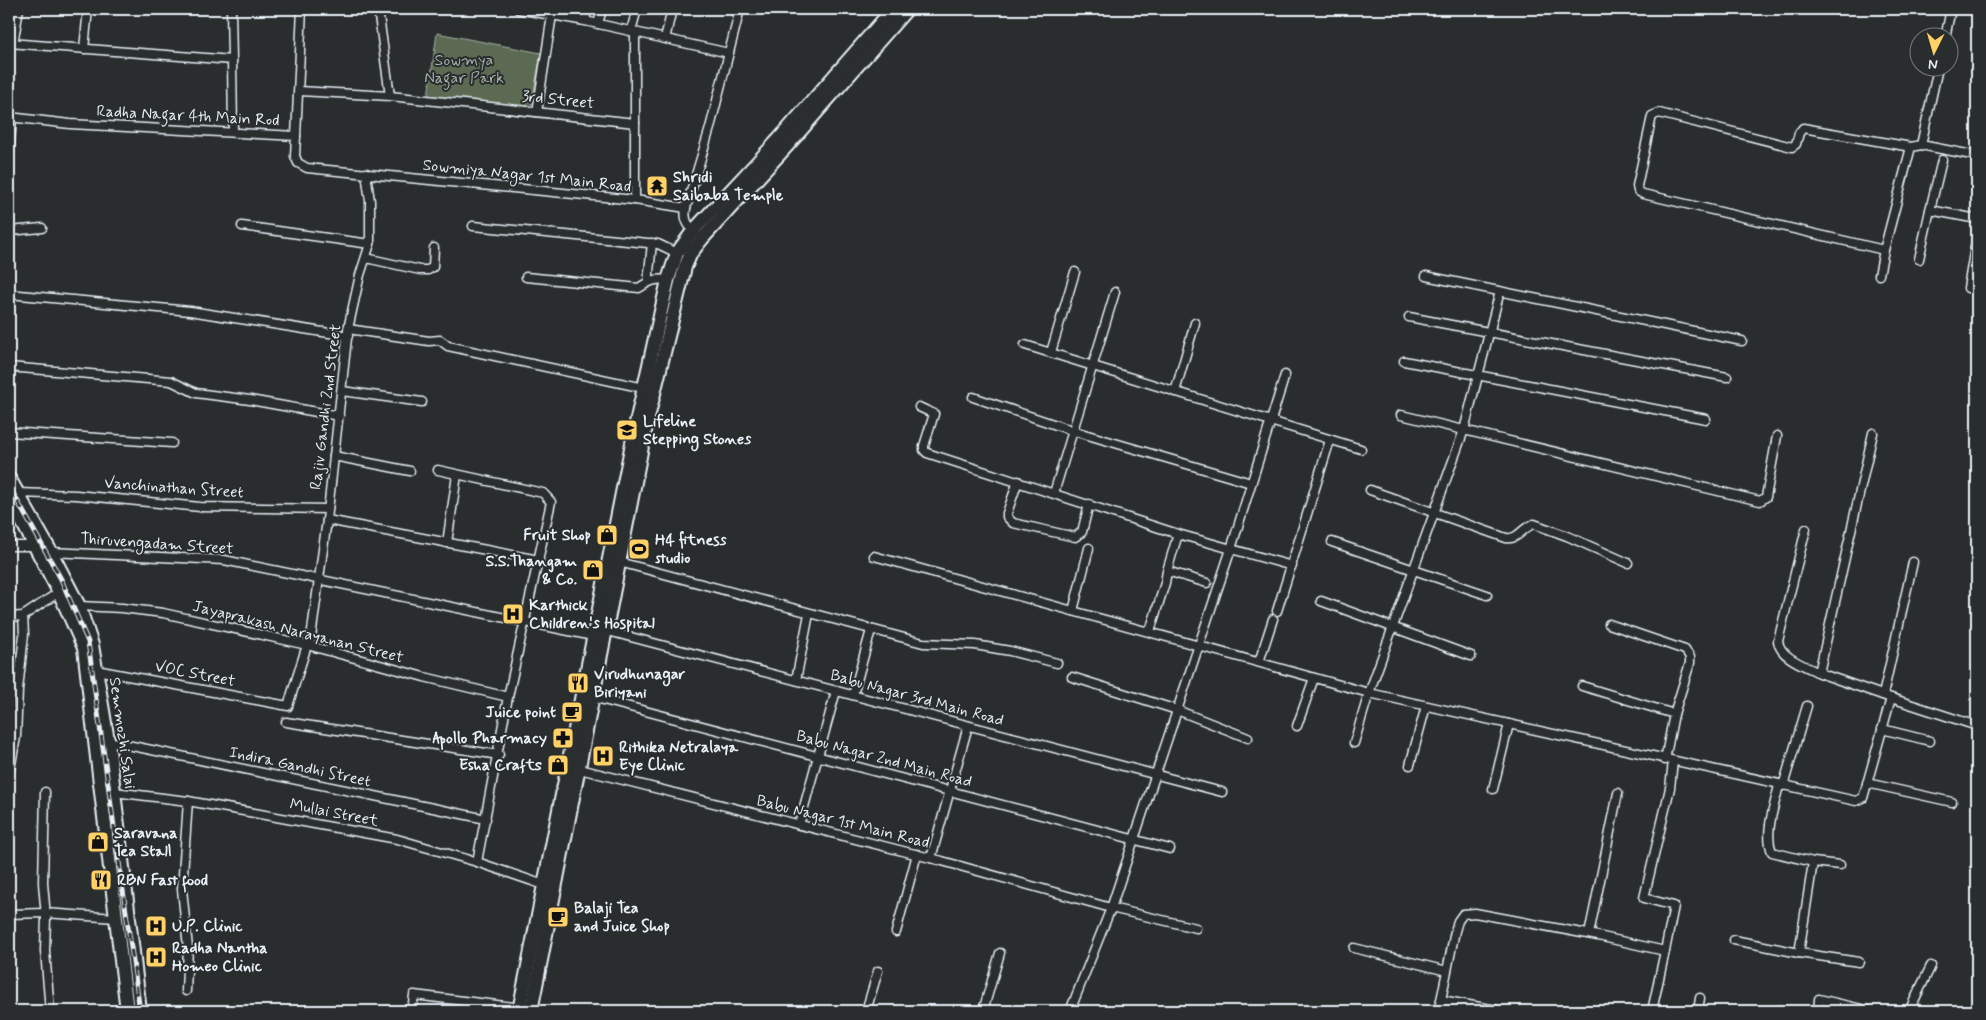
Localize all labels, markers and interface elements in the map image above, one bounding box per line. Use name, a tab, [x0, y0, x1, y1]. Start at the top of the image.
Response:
north arrow	[1908, 28, 1958, 78]
park label: Sowmya Nagar Park	[424, 50, 504, 90]
text: N	[1928, 55, 1938, 73]
street label: 3rd Street	[521, 86, 596, 114]
street label: Radha Nagar 4th Main Rod	[96, 101, 280, 132]
street label: Sowmiya Nagar 1st Main Road	[422, 155, 632, 198]
place label: Shridi Saibaba Temple	[673, 167, 784, 206]
temple icon: Shridi Saibaba Temple	[645, 174, 669, 198]
street label: Rajiv Gandhi 2nd Street	[305, 323, 347, 491]
place label: Lifeline Stepping Stones	[643, 411, 752, 452]
school or university icon: Lifeline Stepping Stones	[615, 418, 639, 442]
street label: Vanchinathan Street	[104, 473, 244, 503]
shop icon: Fruit Shop	[595, 523, 619, 547]
place label: Fruit Shop	[523, 525, 591, 546]
street label: Thiruvengadam Street	[80, 528, 235, 561]
place label: H4 fitness studio	[655, 530, 728, 569]
sports icon: H4 fitness studio	[627, 537, 651, 561]
place label: S.S.Thangam & Co.	[485, 551, 577, 590]
shop icon: S.S.Thangam & Co.	[581, 558, 605, 582]
place label: Karthick Children's Hospital	[529, 595, 655, 634]
street label: Jayaprakash Narayanan Street	[190, 596, 406, 668]
hospital icon: Karthick Children's Hospital	[501, 602, 525, 626]
street label: VOC Street	[153, 656, 237, 692]
place label: Virudhunagar Biriyani	[594, 664, 686, 703]
street label: Babu Nagar 3rd Main Road	[828, 665, 1006, 731]
restaurant icon: Virudhunagar Biriyani	[566, 671, 590, 695]
street label: Semmozhi Salai	[104, 676, 140, 790]
cafe icon: Juice point	[560, 700, 584, 724]
place label: Juice point	[485, 702, 556, 723]
street label: Babu Nagar 2nd Main Road	[794, 725, 974, 793]
pharmacy icon: Apollo Pharmacy	[551, 726, 575, 750]
place label: Apollo Pharmacy	[433, 728, 547, 750]
place label: Rithika Netralaya Eye Clinic	[619, 737, 738, 776]
street label: Indira Gandhi Street	[227, 742, 373, 792]
hospital icon: Rithika Netralaya Eye Clinic	[591, 744, 615, 768]
shop icon: Esha Crafts	[546, 753, 570, 777]
place label: Esha Crafts	[459, 755, 542, 776]
street label: Babu Nagar 1st Main Road	[754, 790, 932, 854]
street label: Mullai Street	[288, 794, 381, 832]
place label: Saravana Tea Stall	[114, 823, 178, 862]
shop icon: Saravana Tea Stall	[86, 830, 110, 854]
restaurant icon: RBN Fast food	[89, 868, 113, 892]
place label: RBN Fast food	[117, 870, 208, 893]
place label: Balaji Tea and Juice Shop	[574, 898, 670, 937]
cafe icon: Balaji Tea and Juice Shop	[546, 905, 570, 929]
hospital icon: U.P. Clinic	[144, 914, 168, 938]
place label: U.P. Clinic	[172, 916, 243, 937]
place label: Radha Nantha Homeo Clinic	[172, 938, 267, 977]
hospital icon: Radha Nantha Homeo Clinic	[144, 945, 168, 969]

